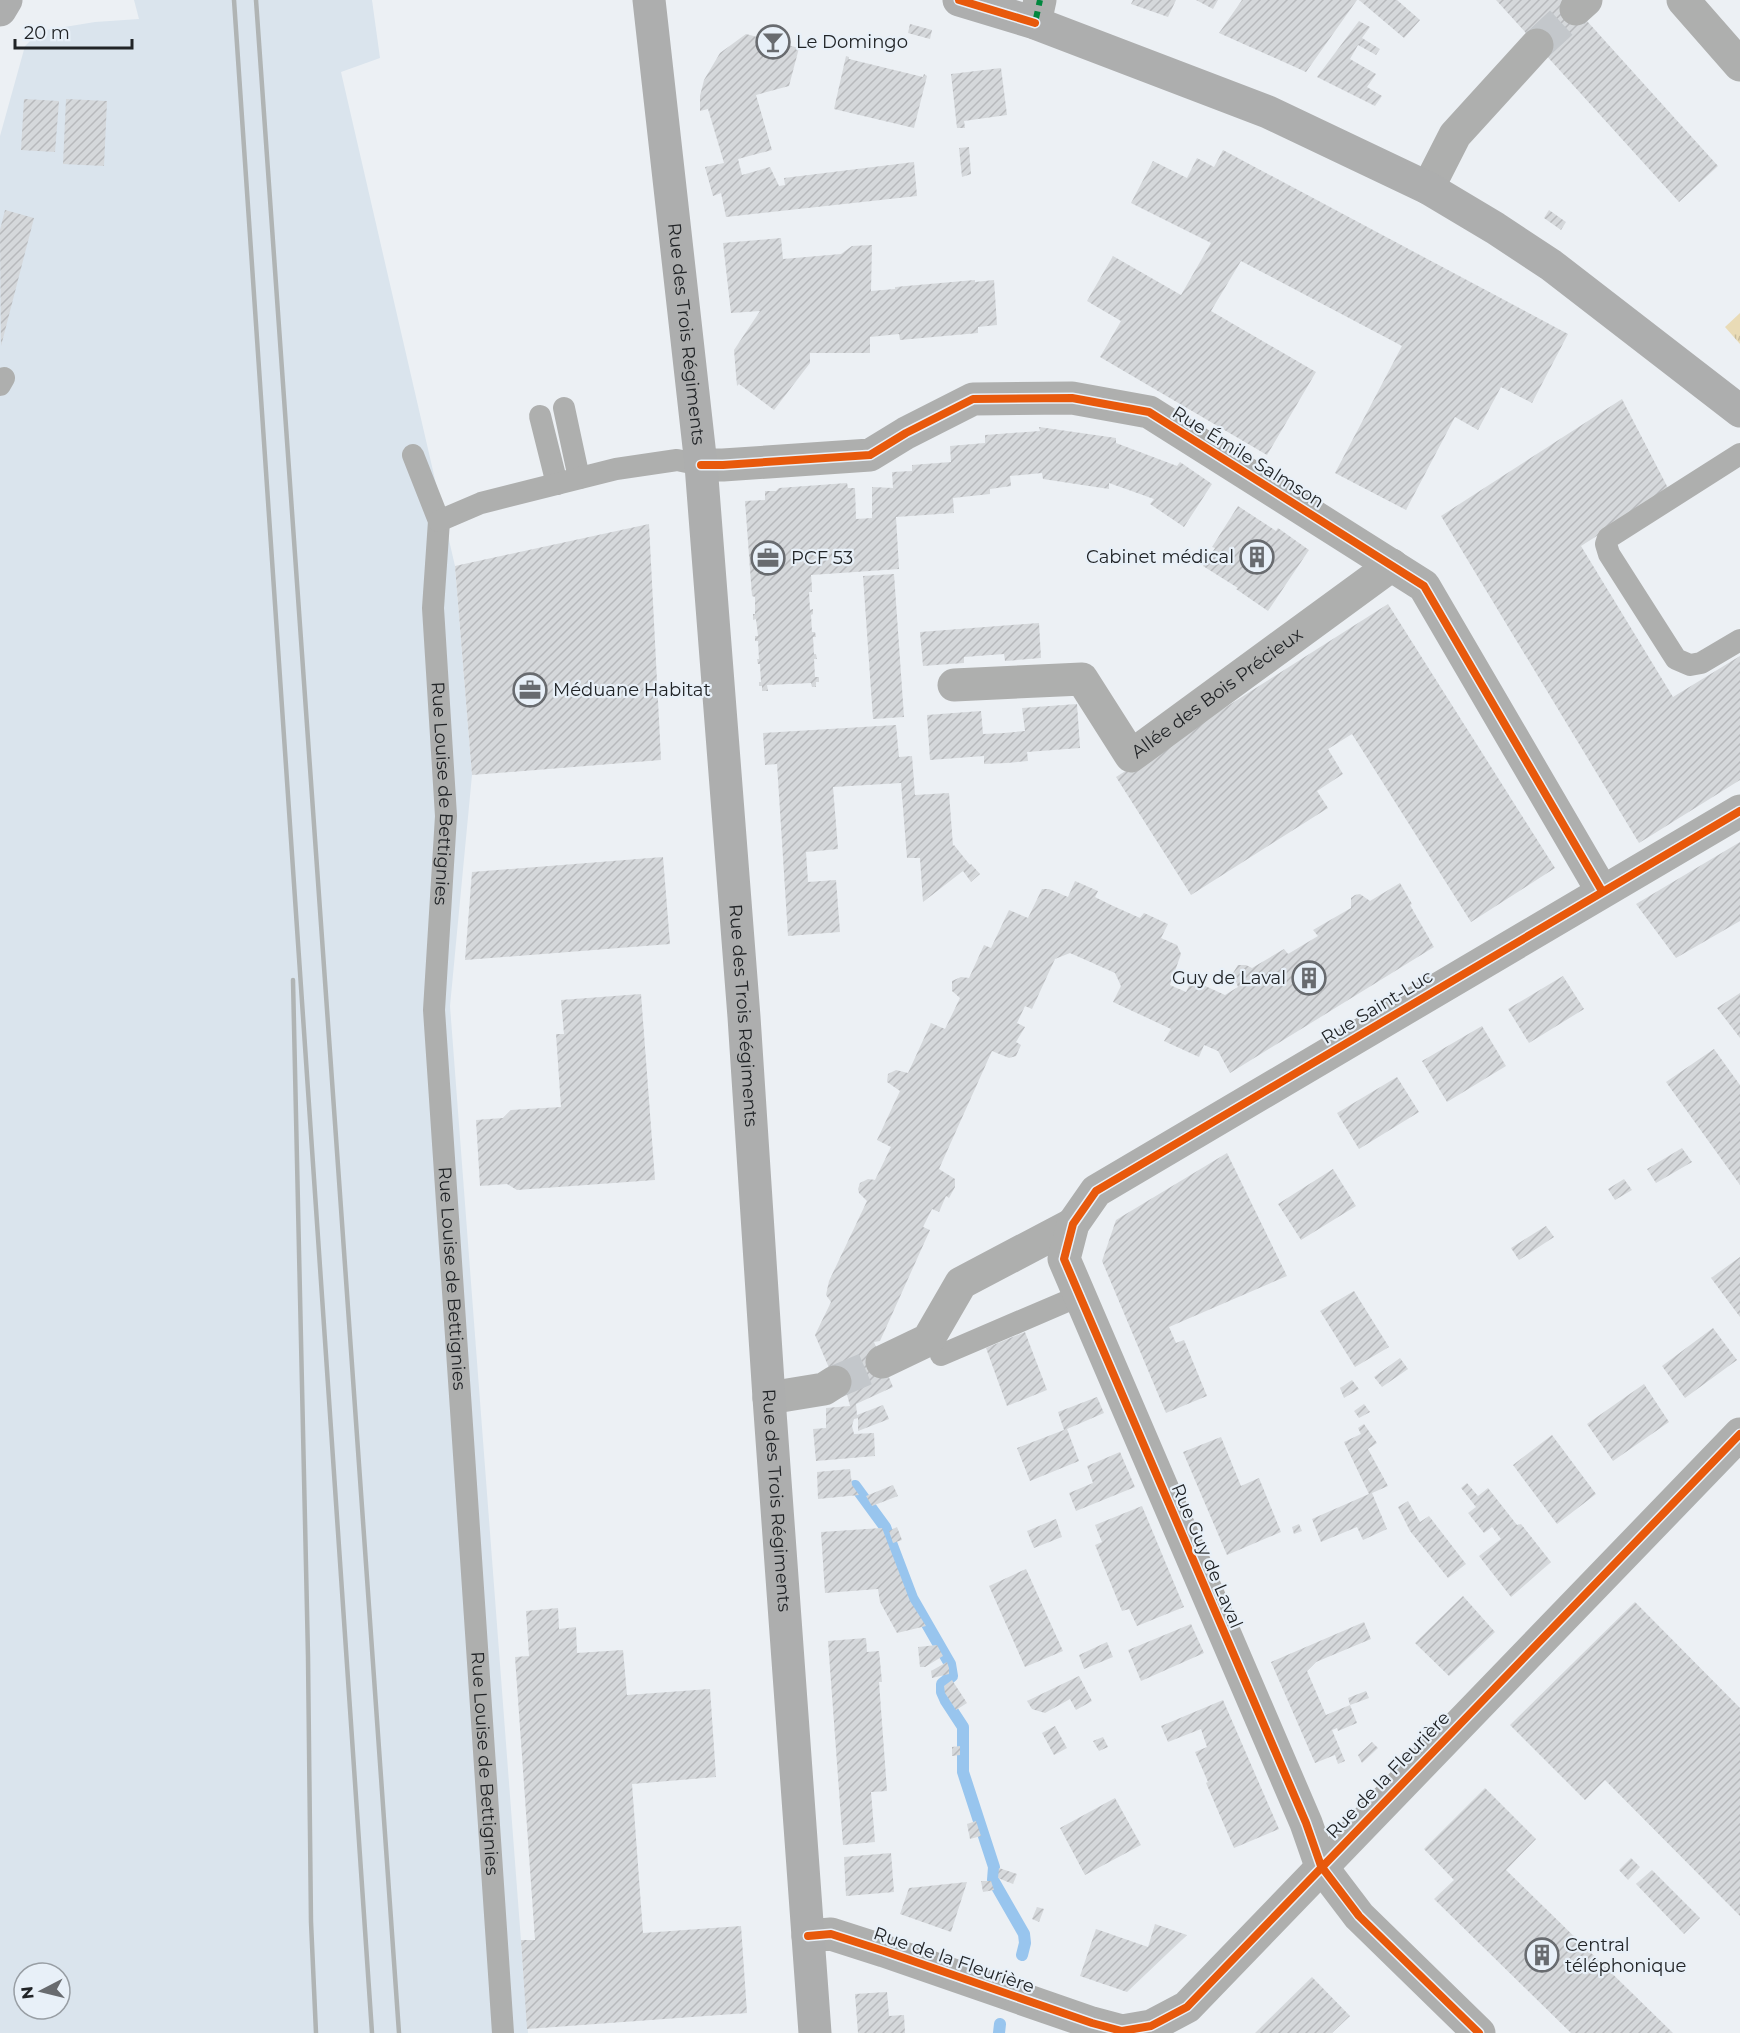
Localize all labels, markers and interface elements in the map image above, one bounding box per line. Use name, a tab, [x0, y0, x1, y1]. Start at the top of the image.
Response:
scale bar	[15, 12, 132, 50]
text: 20 m	[24, 22, 70, 44]
bar icon: Le Domingo	[755, 24, 791, 60]
place label: Le Domingo	[796, 31, 908, 53]
street label: Rue des Trois Régiments	[663, 222, 710, 446]
street label: Rue Émile Salmson	[1168, 401, 1328, 513]
building icon: Cabinet médical	[1239, 539, 1275, 575]
office icon: PCF 53	[750, 540, 786, 576]
place label: Cabinet médical	[1086, 546, 1234, 568]
place label: PCF 53	[791, 547, 853, 569]
street label: Allée des Bois Précieux	[1127, 623, 1307, 763]
office icon: Méduane Habitat	[512, 672, 548, 708]
place label: Méduane Habitat	[553, 679, 711, 701]
street label: Rue Louise de Bettignies	[427, 681, 457, 906]
street label: Rue des Trois Régiments	[724, 903, 762, 1128]
building icon: Guy de Laval	[1291, 960, 1327, 996]
street label: Rue Saint-Luc	[1317, 965, 1437, 1049]
place label: Guy de Laval	[1172, 967, 1286, 989]
street label: Rue Louise de Bettignies	[434, 1166, 471, 1391]
street label: Rue des Trois Régiments	[757, 1388, 795, 1613]
street label: Rue Guy de Laval	[1167, 1480, 1247, 1632]
street label: Rue Louise de Bettignies	[466, 1651, 503, 1876]
street label: Rue de la Fleurière	[1322, 1707, 1455, 1843]
street label: Rue de la Fleurière	[871, 1922, 1037, 1998]
place label: Central téléphonique	[1565, 1934, 1687, 1977]
building icon: Central téléphonique	[1524, 1937, 1560, 1973]
north arrow	[12, 1961, 72, 2021]
text: N	[17, 1985, 38, 2000]

